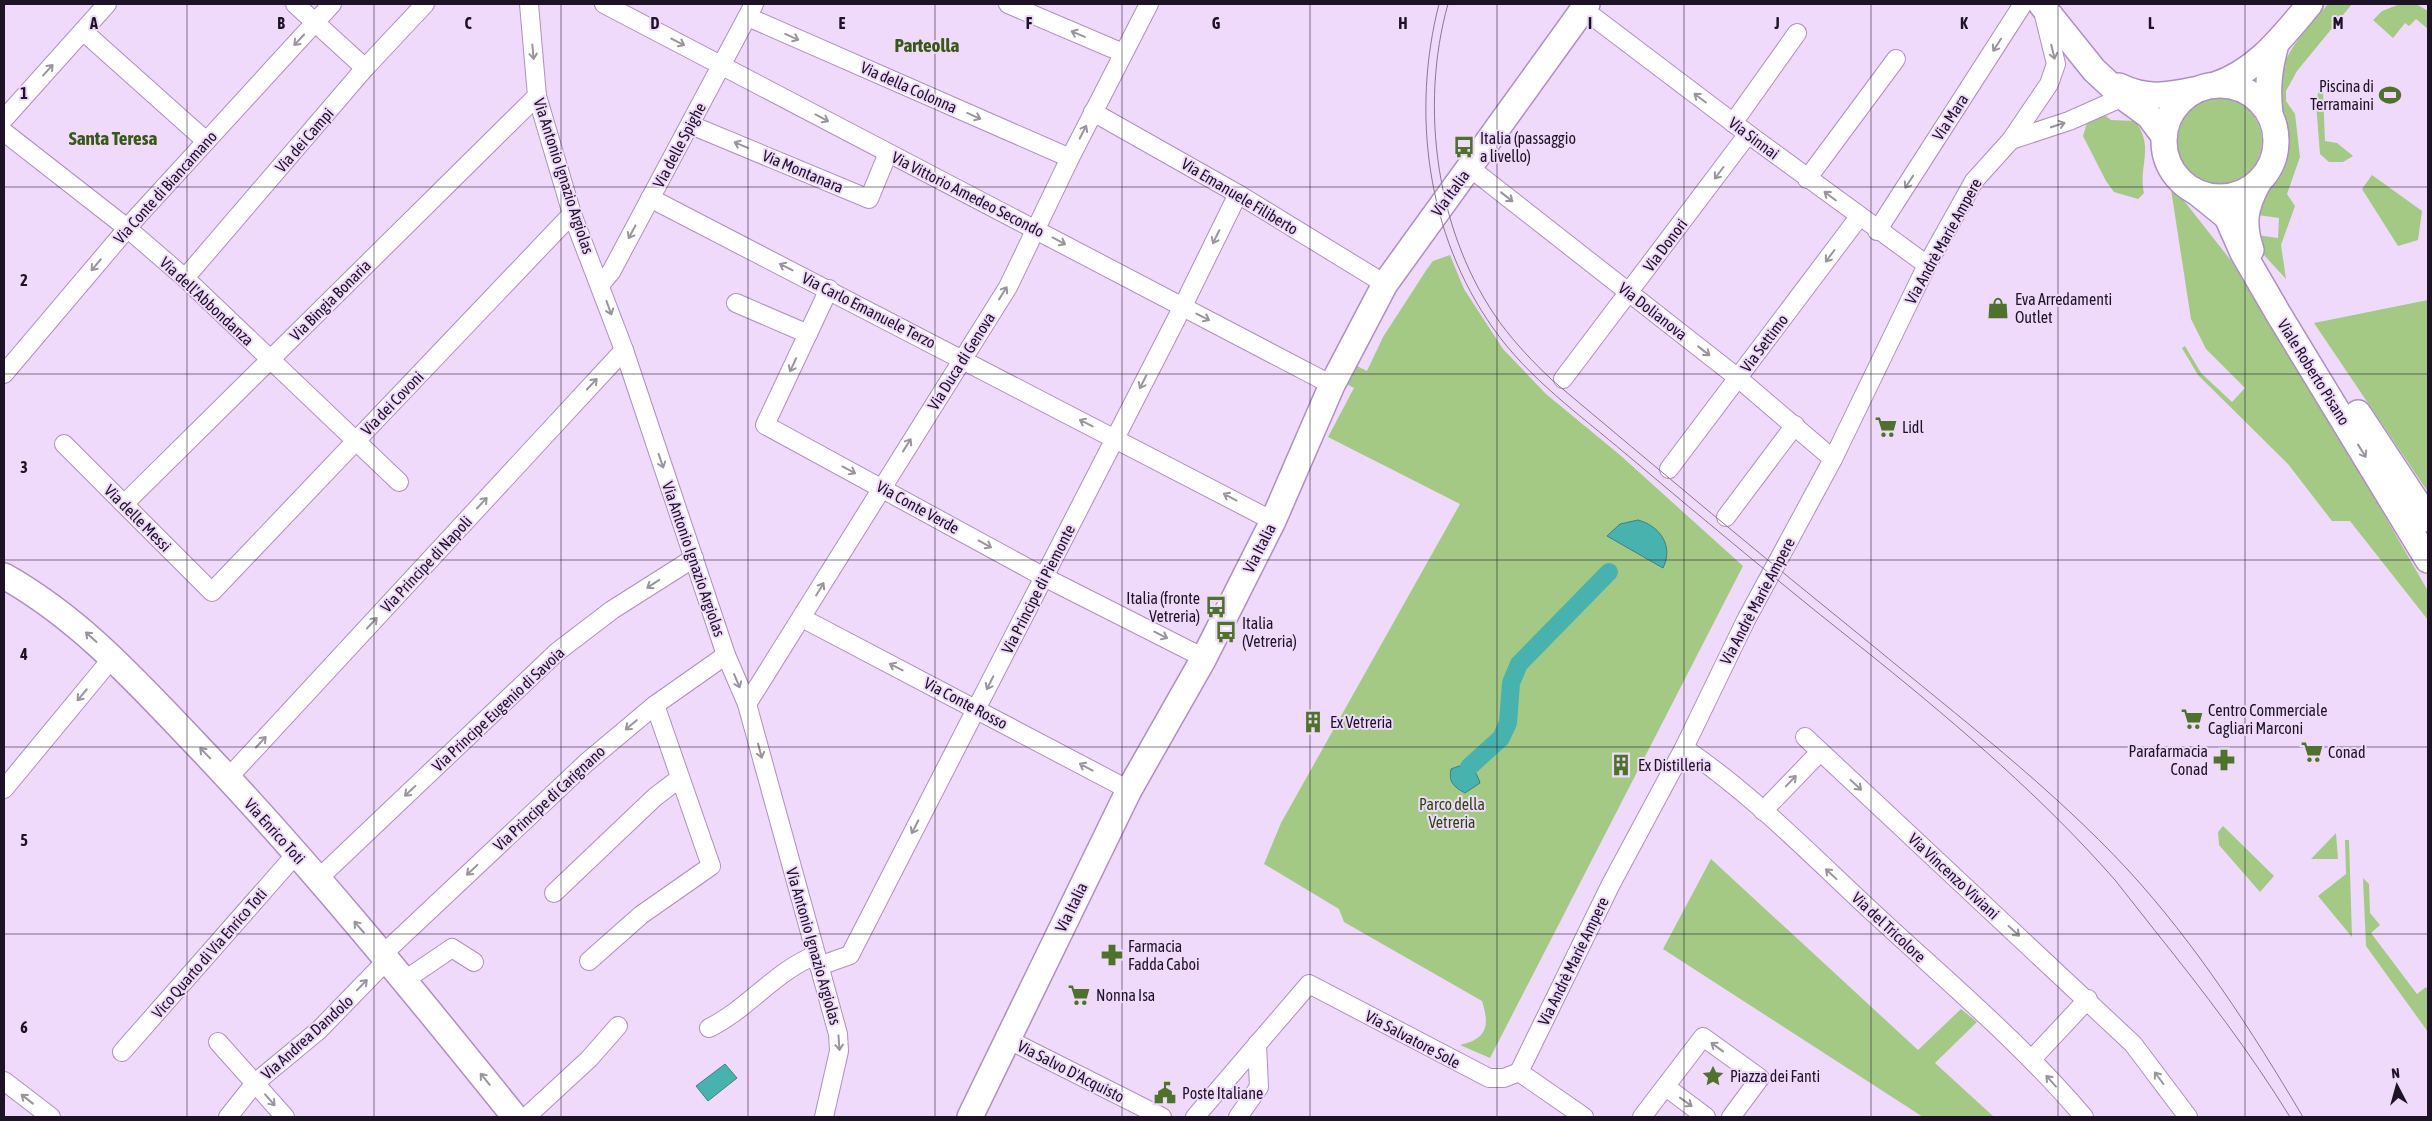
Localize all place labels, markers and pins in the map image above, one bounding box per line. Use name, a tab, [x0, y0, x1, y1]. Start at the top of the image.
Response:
place label: Piscina di Terramaini	[2310, 77, 2374, 113]
sports icon: Piscina di Terramaini	[2377, 82, 2403, 108]
place label: Italia (passaggio a livello)	[1480, 129, 1576, 166]
bus stop icon: Italia (passaggio a livello)	[1451, 134, 1477, 160]
place label: Eva Arredamenti Outlet	[2015, 290, 2112, 326]
shop icon: Eva Arredamenti Outlet	[1985, 295, 2011, 321]
supermarket icon: Lidl	[1873, 414, 1899, 440]
place label: Lidl	[1902, 418, 1924, 436]
place label: Italia (fronte Vetreria)	[1126, 589, 1200, 626]
bus stop icon: Italia (fronte Vetreria)	[1203, 594, 1229, 620]
place label: Italia (Vetreria)	[1242, 614, 1297, 651]
bus stop icon: Italia (Vetreria)	[1213, 619, 1239, 645]
place label: Centro Commerciale Cagliari Marconi	[2208, 701, 2327, 738]
supermarket icon: Centro Commerciale Cagliari Marconi	[2179, 706, 2205, 732]
building icon: Ex Vetreria	[1300, 709, 1326, 735]
place label: Ex Vetreria	[1330, 713, 1393, 731]
supermarket icon: Conad	[2299, 739, 2325, 765]
place label: Parafarmacia Conad	[2129, 742, 2208, 778]
place label: Conad	[2328, 743, 2366, 761]
pharmacy icon: Parafarmacia Conad	[2211, 747, 2237, 773]
building icon: Ex Distilleria	[1608, 752, 1634, 778]
place label: Ex Distilleria	[1638, 756, 1711, 774]
place label: Farmacia Fadda Caboi	[1128, 937, 1200, 973]
pharmacy icon: Farmacia Fadda Caboi	[1099, 942, 1125, 968]
supermarket icon: Nonna Isa	[1066, 982, 1092, 1008]
place label: Nonna Isa	[1096, 986, 1155, 1004]
place icon: Piazza dei Fanti	[1700, 1063, 1726, 1089]
place label: Piazza dei Fanti	[1730, 1067, 1820, 1085]
public building icon: Poste Italiane	[1152, 1080, 1178, 1106]
place label: Poste Italiane	[1182, 1084, 1263, 1102]

